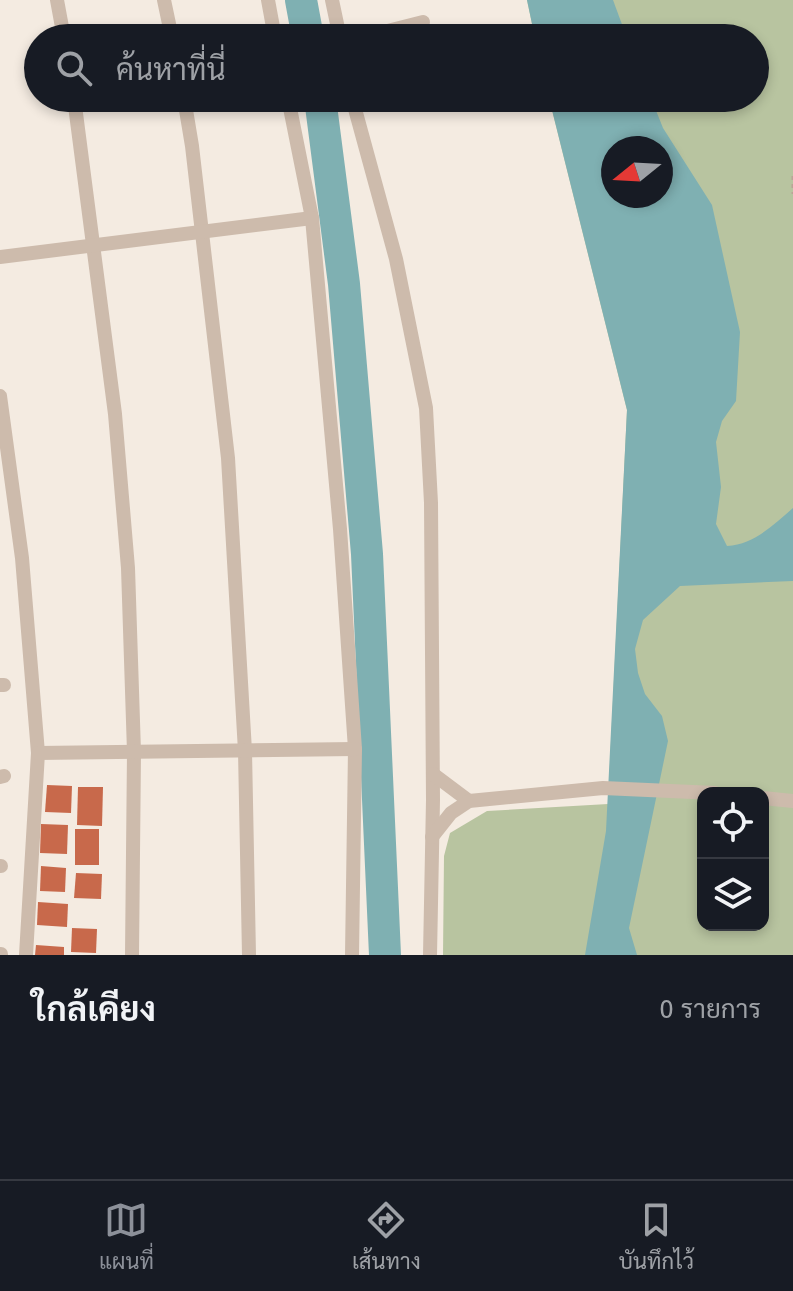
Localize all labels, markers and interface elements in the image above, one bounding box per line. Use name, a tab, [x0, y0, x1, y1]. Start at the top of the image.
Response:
search box	[24, 24, 769, 112]
icon: search	[52, 46, 96, 90]
text: ค้นหาที่นี่	[116, 52, 226, 88]
north arrow	[601, 136, 673, 208]
map controls	[697, 787, 769, 931]
button: locate	[697, 787, 769, 859]
button: layers	[697, 859, 769, 931]
text: ใกล้เคียง	[32, 989, 156, 1030]
text: 0 รายการ	[659, 994, 761, 1025]
tab: แผนที่	[99, 1198, 154, 1275]
tab: เส้นทาง	[352, 1198, 421, 1275]
tab: บันทึกไว้	[619, 1198, 694, 1275]

